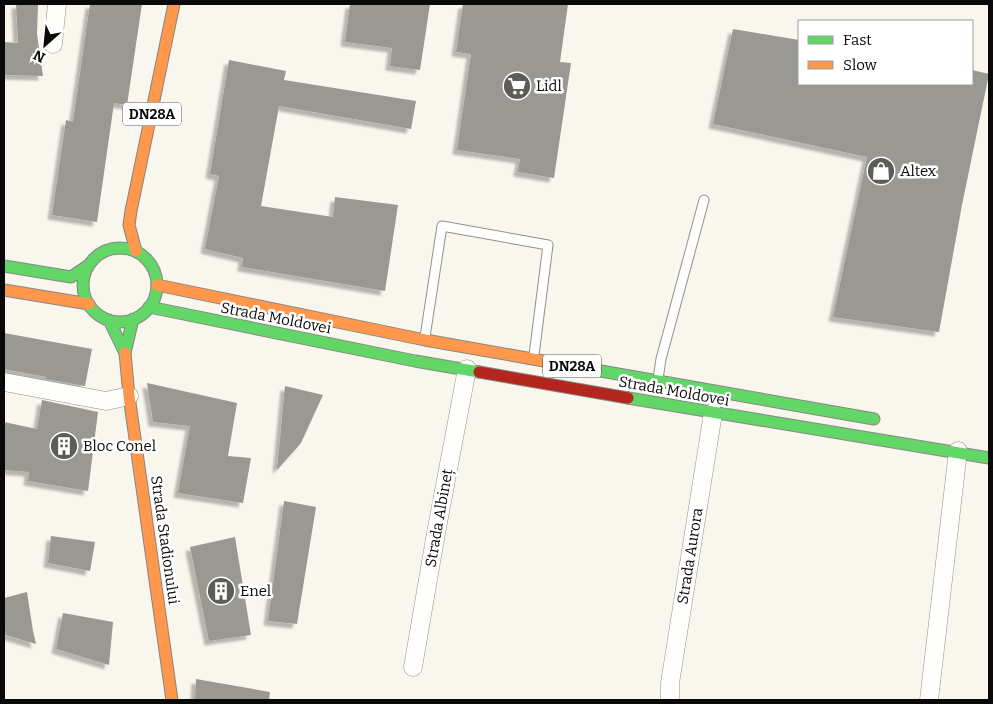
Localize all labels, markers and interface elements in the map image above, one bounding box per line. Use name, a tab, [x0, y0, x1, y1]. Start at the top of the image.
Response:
north arrow	[20, 20, 70, 70]
legend	[798, 20, 973, 85]
text: Fast	[843, 31, 872, 49]
text: N	[30, 46, 48, 66]
text: Slow	[843, 56, 878, 74]
supermarket icon: Lidl	[502, 71, 532, 101]
place label: Lidl	[536, 77, 562, 95]
road number: DN28A	[123, 102, 181, 126]
shop icon: Altex	[866, 156, 896, 186]
place label: Altex	[900, 162, 937, 180]
street label: Strada Moldovei	[219, 298, 333, 338]
road number: DN28A	[543, 354, 601, 378]
street label: Strada Moldovei	[617, 372, 731, 410]
building icon: Bloc Conel	[49, 431, 79, 461]
place label: Bloc Conel	[83, 437, 156, 455]
street label: Strada Albineț	[421, 467, 458, 569]
street label: Strada Stadionului	[147, 475, 183, 606]
street label: Strada Aurora	[674, 507, 706, 605]
building icon: Enel	[206, 576, 236, 606]
place label: Enel	[240, 582, 271, 600]

